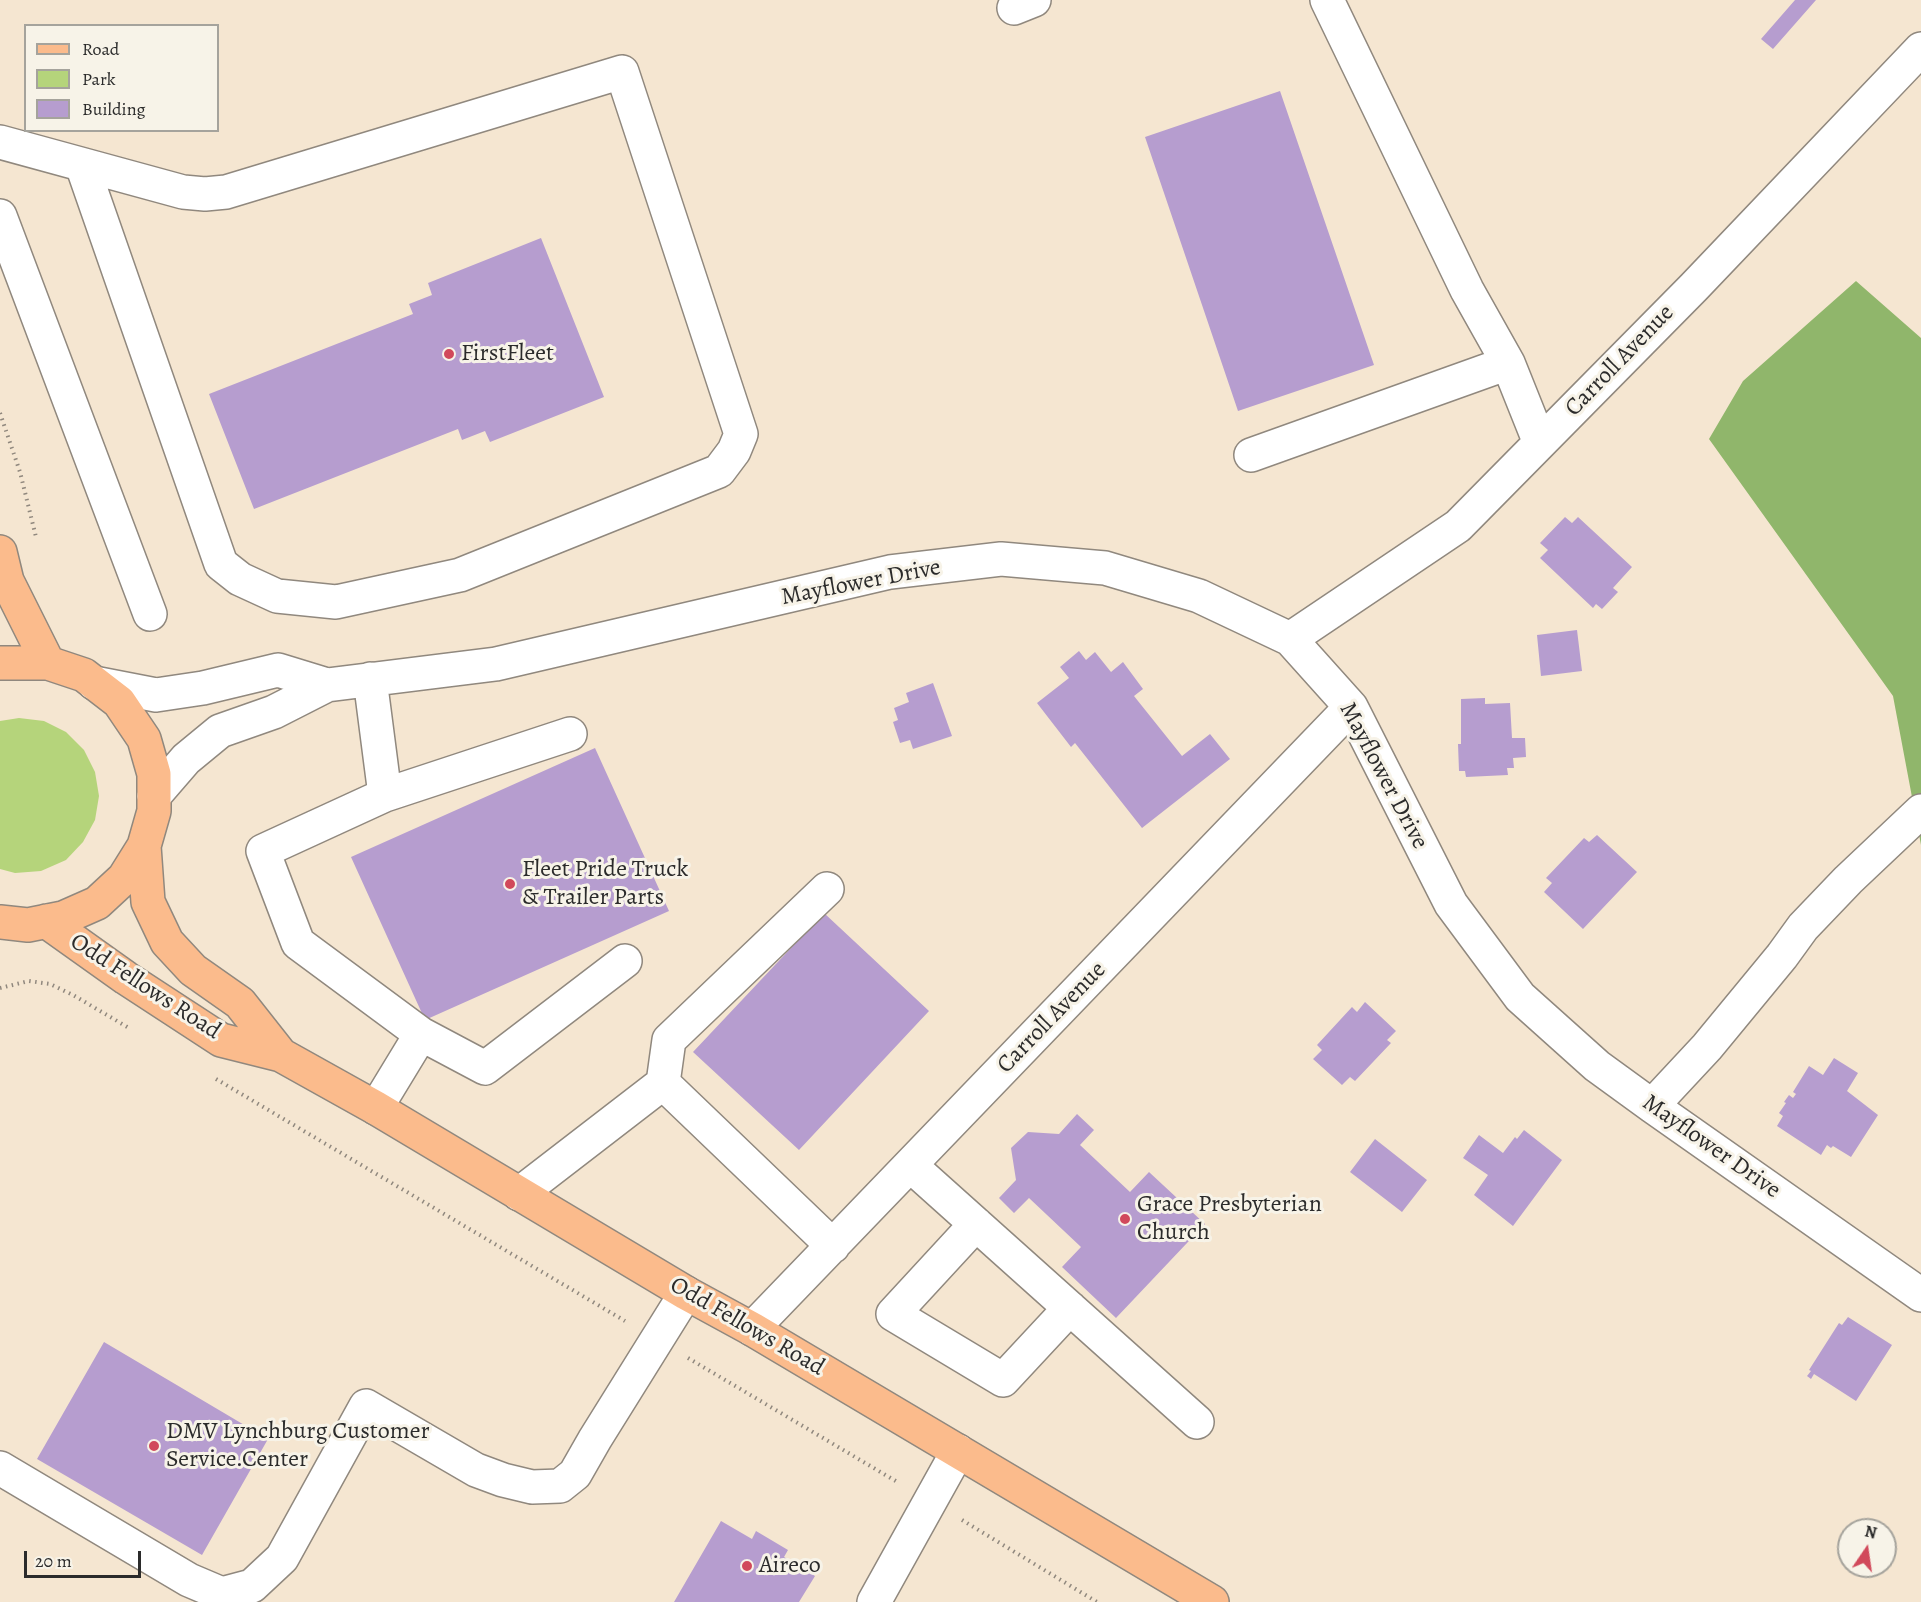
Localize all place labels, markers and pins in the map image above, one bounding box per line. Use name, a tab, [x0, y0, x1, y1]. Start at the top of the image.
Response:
place label: FirstFleet	[461, 340, 554, 368]
marker: FirstFleet	[442, 347, 456, 361]
place label: Fleet Pride Truck & Trailer Parts	[522, 856, 688, 912]
marker: Fleet Pride Truck & Trailer Parts	[503, 877, 517, 891]
place label: Grace Presbyterian Church	[1137, 1191, 1322, 1247]
marker: Grace Presbyterian Church	[1118, 1212, 1132, 1226]
place label: DMV Lynchburg Customer Service.Center	[166, 1418, 430, 1474]
marker: DMV Lynchburg Customer Service.Center	[147, 1439, 161, 1453]
place label: Aireco	[759, 1552, 821, 1580]
marker: Aireco	[740, 1559, 754, 1573]

